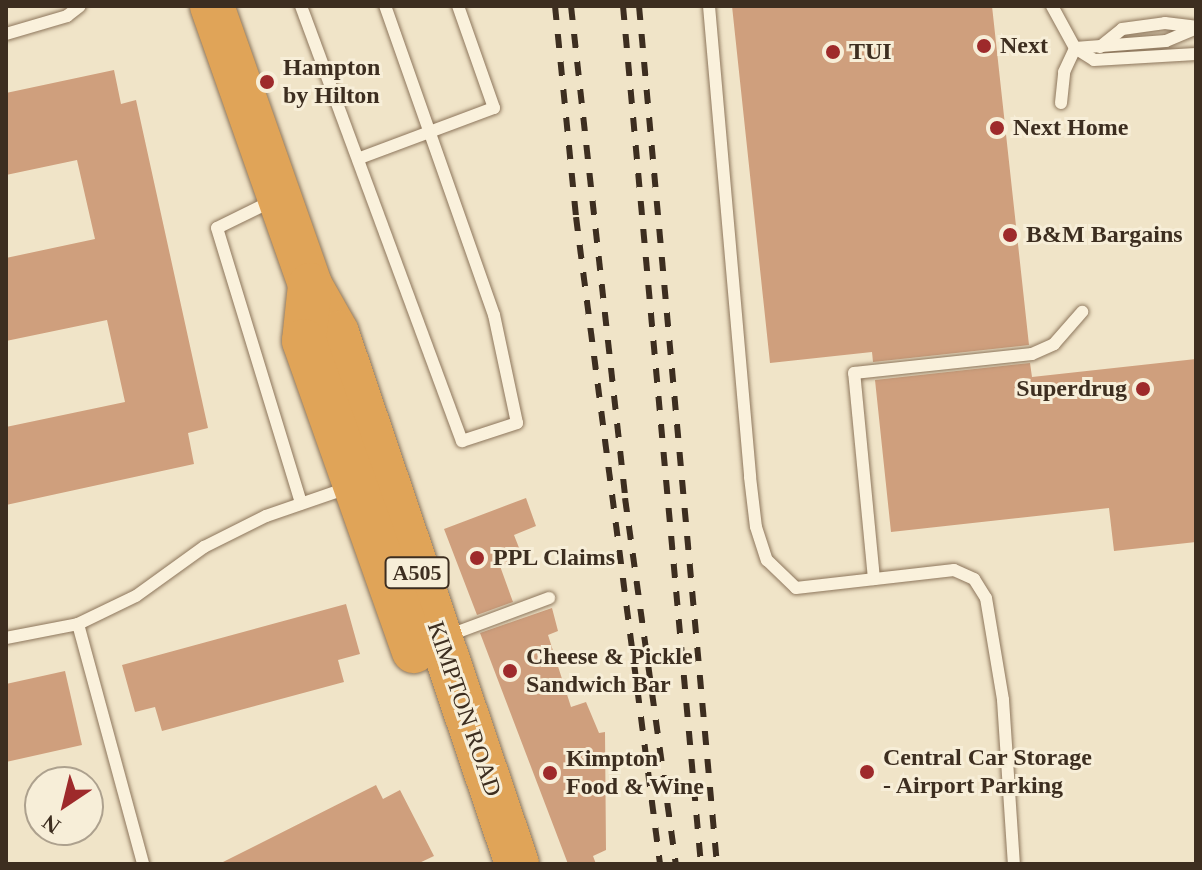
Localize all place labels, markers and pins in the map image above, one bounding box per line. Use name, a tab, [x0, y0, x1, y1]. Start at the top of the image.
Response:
place label: Next	[1000, 32, 1048, 60]
marker: Next	[975, 37, 993, 55]
place label: TUI	[849, 38, 892, 66]
marker: TUI	[824, 43, 842, 61]
place label: Hampton by Hilton	[283, 54, 380, 110]
marker: Hampton by Hilton	[258, 73, 276, 91]
place label: Next Home	[1013, 114, 1128, 142]
marker: Next Home	[988, 119, 1006, 137]
place label: B&M Bargains	[1026, 221, 1183, 249]
marker: B&M Bargains	[1001, 226, 1019, 244]
place label: Superdrug	[1016, 375, 1127, 403]
marker: Superdrug	[1134, 380, 1152, 398]
place label: PPL Claims	[493, 544, 616, 572]
marker: PPL Claims	[468, 549, 486, 567]
place label: Cheese & Pickle Sandwich Bar	[526, 643, 693, 699]
marker: Cheese & Pickle Sandwich Bar	[501, 662, 519, 680]
place label: Central Car Storage - Airport Parking	[883, 744, 1092, 800]
place label: Kimpton Food & Wine	[566, 745, 704, 801]
marker: Central Car Storage - Airport Parking	[858, 763, 876, 781]
marker: Kimpton Food & Wine	[541, 764, 559, 782]

